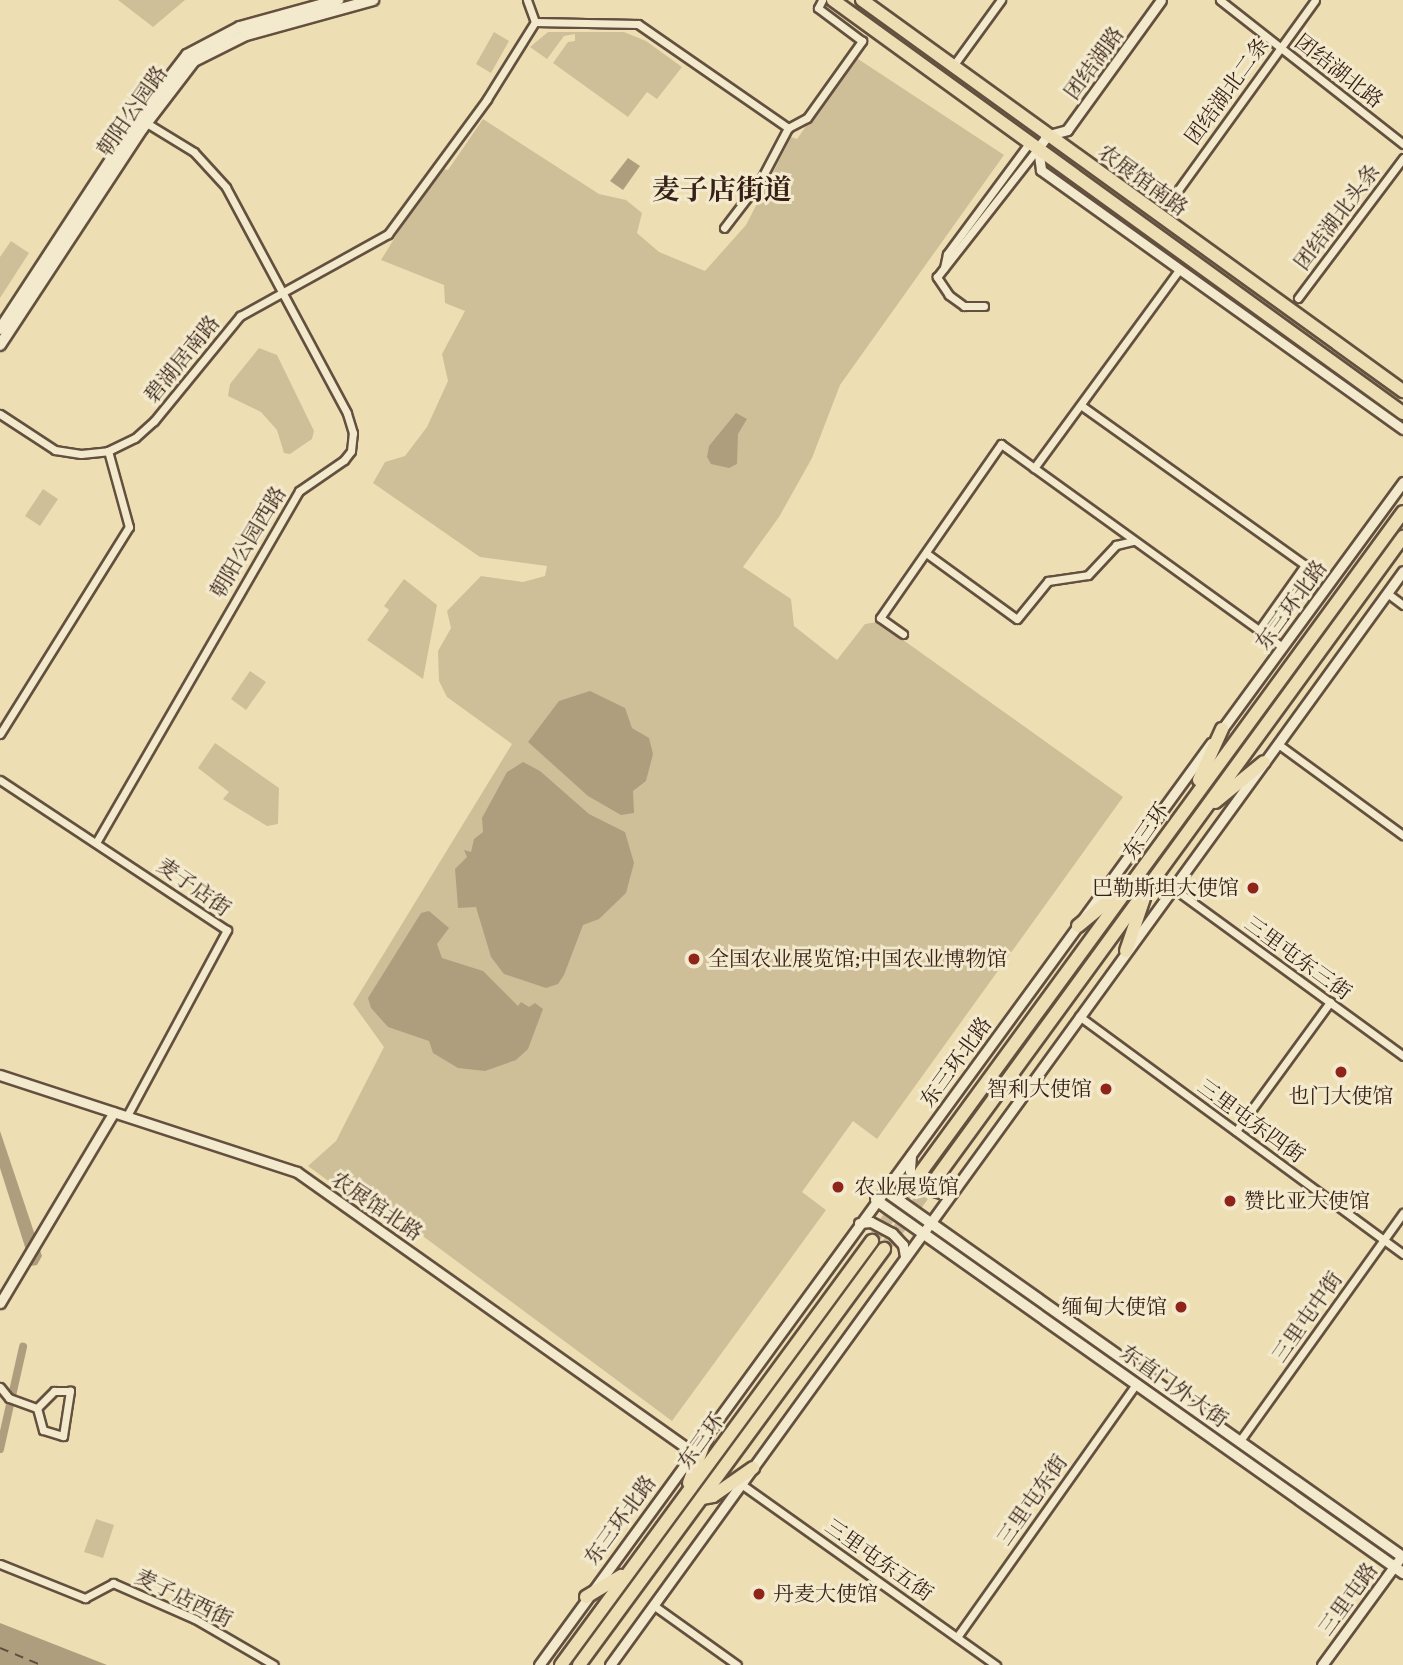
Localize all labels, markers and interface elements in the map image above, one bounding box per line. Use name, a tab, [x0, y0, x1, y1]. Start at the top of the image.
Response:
street label: 团结湖路	[1059, 22, 1129, 104]
street label: 团结湖北路	[1290, 29, 1388, 113]
street label: 团结湖北二条	[1180, 33, 1274, 149]
street label: 朝阳公园路	[92, 61, 172, 161]
street label: 农展馆南路	[1093, 139, 1193, 221]
street label: 团结湖北头条	[1289, 159, 1385, 275]
district label: 麦子店街道	[652, 173, 792, 207]
street label: 碧湖居南路	[139, 310, 225, 408]
street label: 朝阳公园西路	[205, 482, 291, 602]
street label: 东三环北路	[1250, 555, 1332, 655]
street label: 东三环	[1118, 798, 1174, 864]
street label: 麦子店街	[152, 853, 236, 921]
place label: 巴勒斯坦大使馆	[1092, 875, 1239, 901]
marker: 巴勒斯坦大使馆	[1245, 880, 1261, 896]
street label: 三里屯东三街	[1240, 911, 1356, 1005]
place label: 全国农业展览馆;中国农业博物馆	[708, 946, 1007, 972]
marker: 全国农业展览馆;中国农业博物馆	[686, 951, 702, 967]
street label: 东三环北路	[915, 1012, 997, 1112]
marker: 也门大使馆	[1333, 1064, 1349, 1080]
street label: 三里屯东四街	[1193, 1074, 1309, 1168]
place label: 智利大使馆	[987, 1076, 1092, 1102]
marker: 智利大使馆	[1098, 1081, 1114, 1097]
place label: 也门大使馆	[1289, 1083, 1393, 1109]
street label: 农展馆北路	[326, 1166, 428, 1246]
place label: 农业展览馆	[854, 1174, 959, 1200]
marker: 农业展览馆	[828, 1177, 848, 1197]
place label: 赞比亚大使馆	[1244, 1188, 1370, 1214]
marker: 赞比亚大使馆	[1222, 1193, 1238, 1209]
street label: 三里屯中街	[1267, 1267, 1347, 1367]
place label: 缅甸大使馆	[1062, 1294, 1167, 1320]
marker: 缅甸大使馆	[1173, 1299, 1189, 1315]
street label: 东直门外大街	[1115, 1340, 1233, 1432]
street label: 东三环	[672, 1408, 730, 1474]
street label: 三里屯东街	[992, 1450, 1072, 1550]
street label: 东三环北路	[579, 1470, 661, 1570]
street label: 三里屯东五街	[820, 1514, 938, 1606]
street label: 三里屯路	[1313, 1558, 1383, 1640]
street label: 麦子店西街	[131, 1564, 237, 1632]
place label: 丹麦大使馆	[773, 1581, 878, 1607]
marker: 丹麦大使馆	[751, 1586, 767, 1602]

